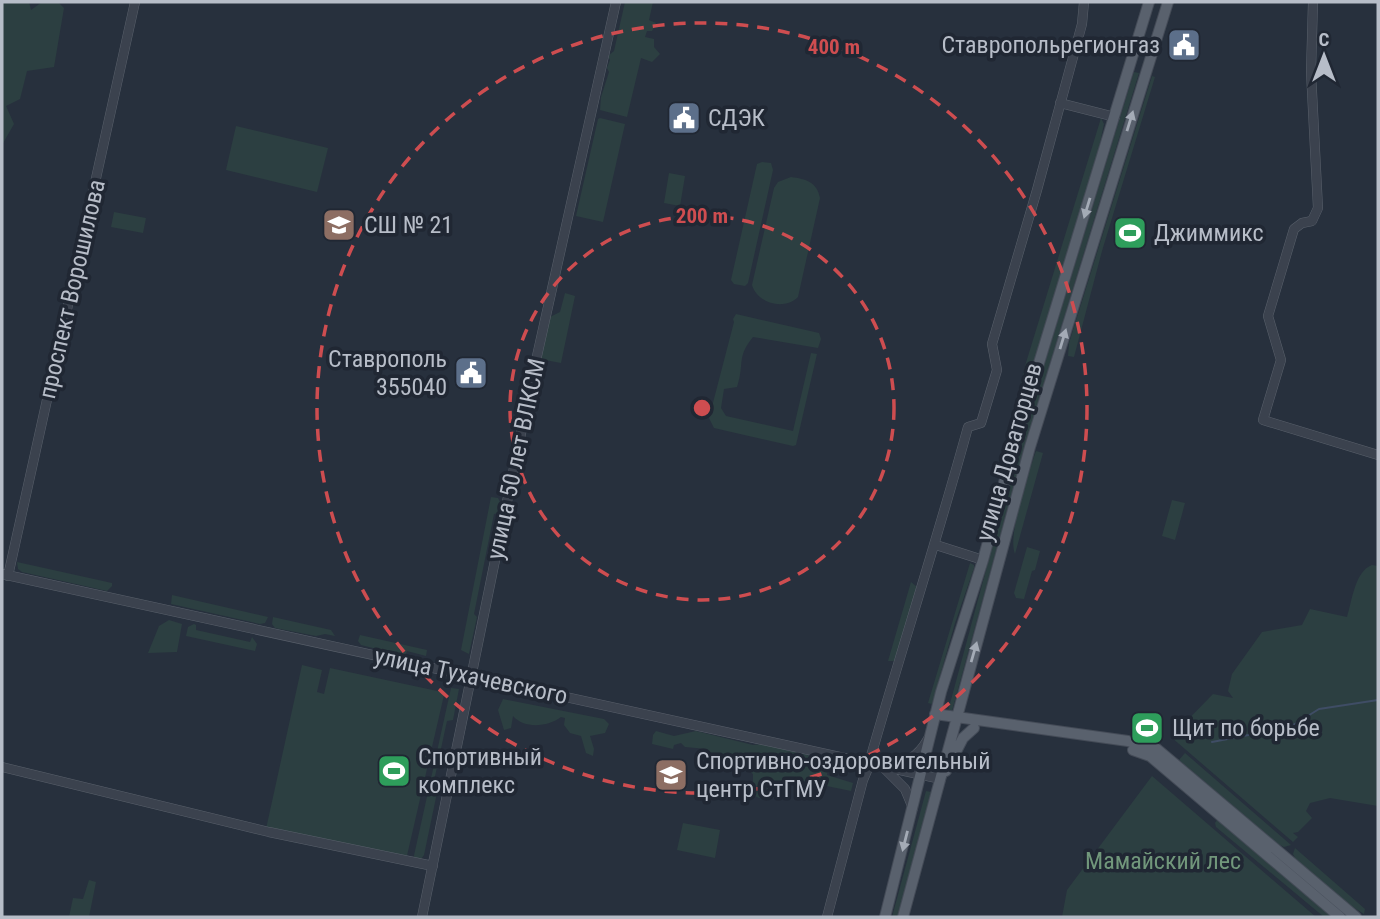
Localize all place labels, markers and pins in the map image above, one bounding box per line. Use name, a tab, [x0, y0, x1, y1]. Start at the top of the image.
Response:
public building icon: Ставропольрегионгаз	[1165, 26, 1203, 64]
place label: Ставропольрегионгаз	[941, 31, 1160, 59]
public building icon: СДЭК	[665, 99, 703, 137]
place label: СДЭК	[708, 104, 766, 132]
school or university icon: СШ № 21	[320, 206, 358, 244]
place label: СШ № 21	[364, 211, 453, 239]
sports icon: Джиммикс	[1111, 214, 1149, 252]
place label: Джиммикс	[1154, 219, 1264, 247]
place label: Ставрополь 355040	[328, 345, 447, 401]
public building icon: Ставрополь 355040	[452, 354, 490, 392]
centre of rings	[690, 396, 714, 420]
sports icon: Щит по борьбе	[1128, 709, 1166, 747]
place label: Щит по борьбе	[1172, 714, 1320, 742]
place label: Спортивный комплекс	[418, 743, 542, 799]
place label: Спортивно-оздоровительный центр СтГМУ	[696, 747, 990, 803]
sports icon: Спортивный комплекс	[375, 752, 413, 790]
school or university icon: Спортивно-оздоровительный центр СтГМУ	[652, 756, 690, 794]

